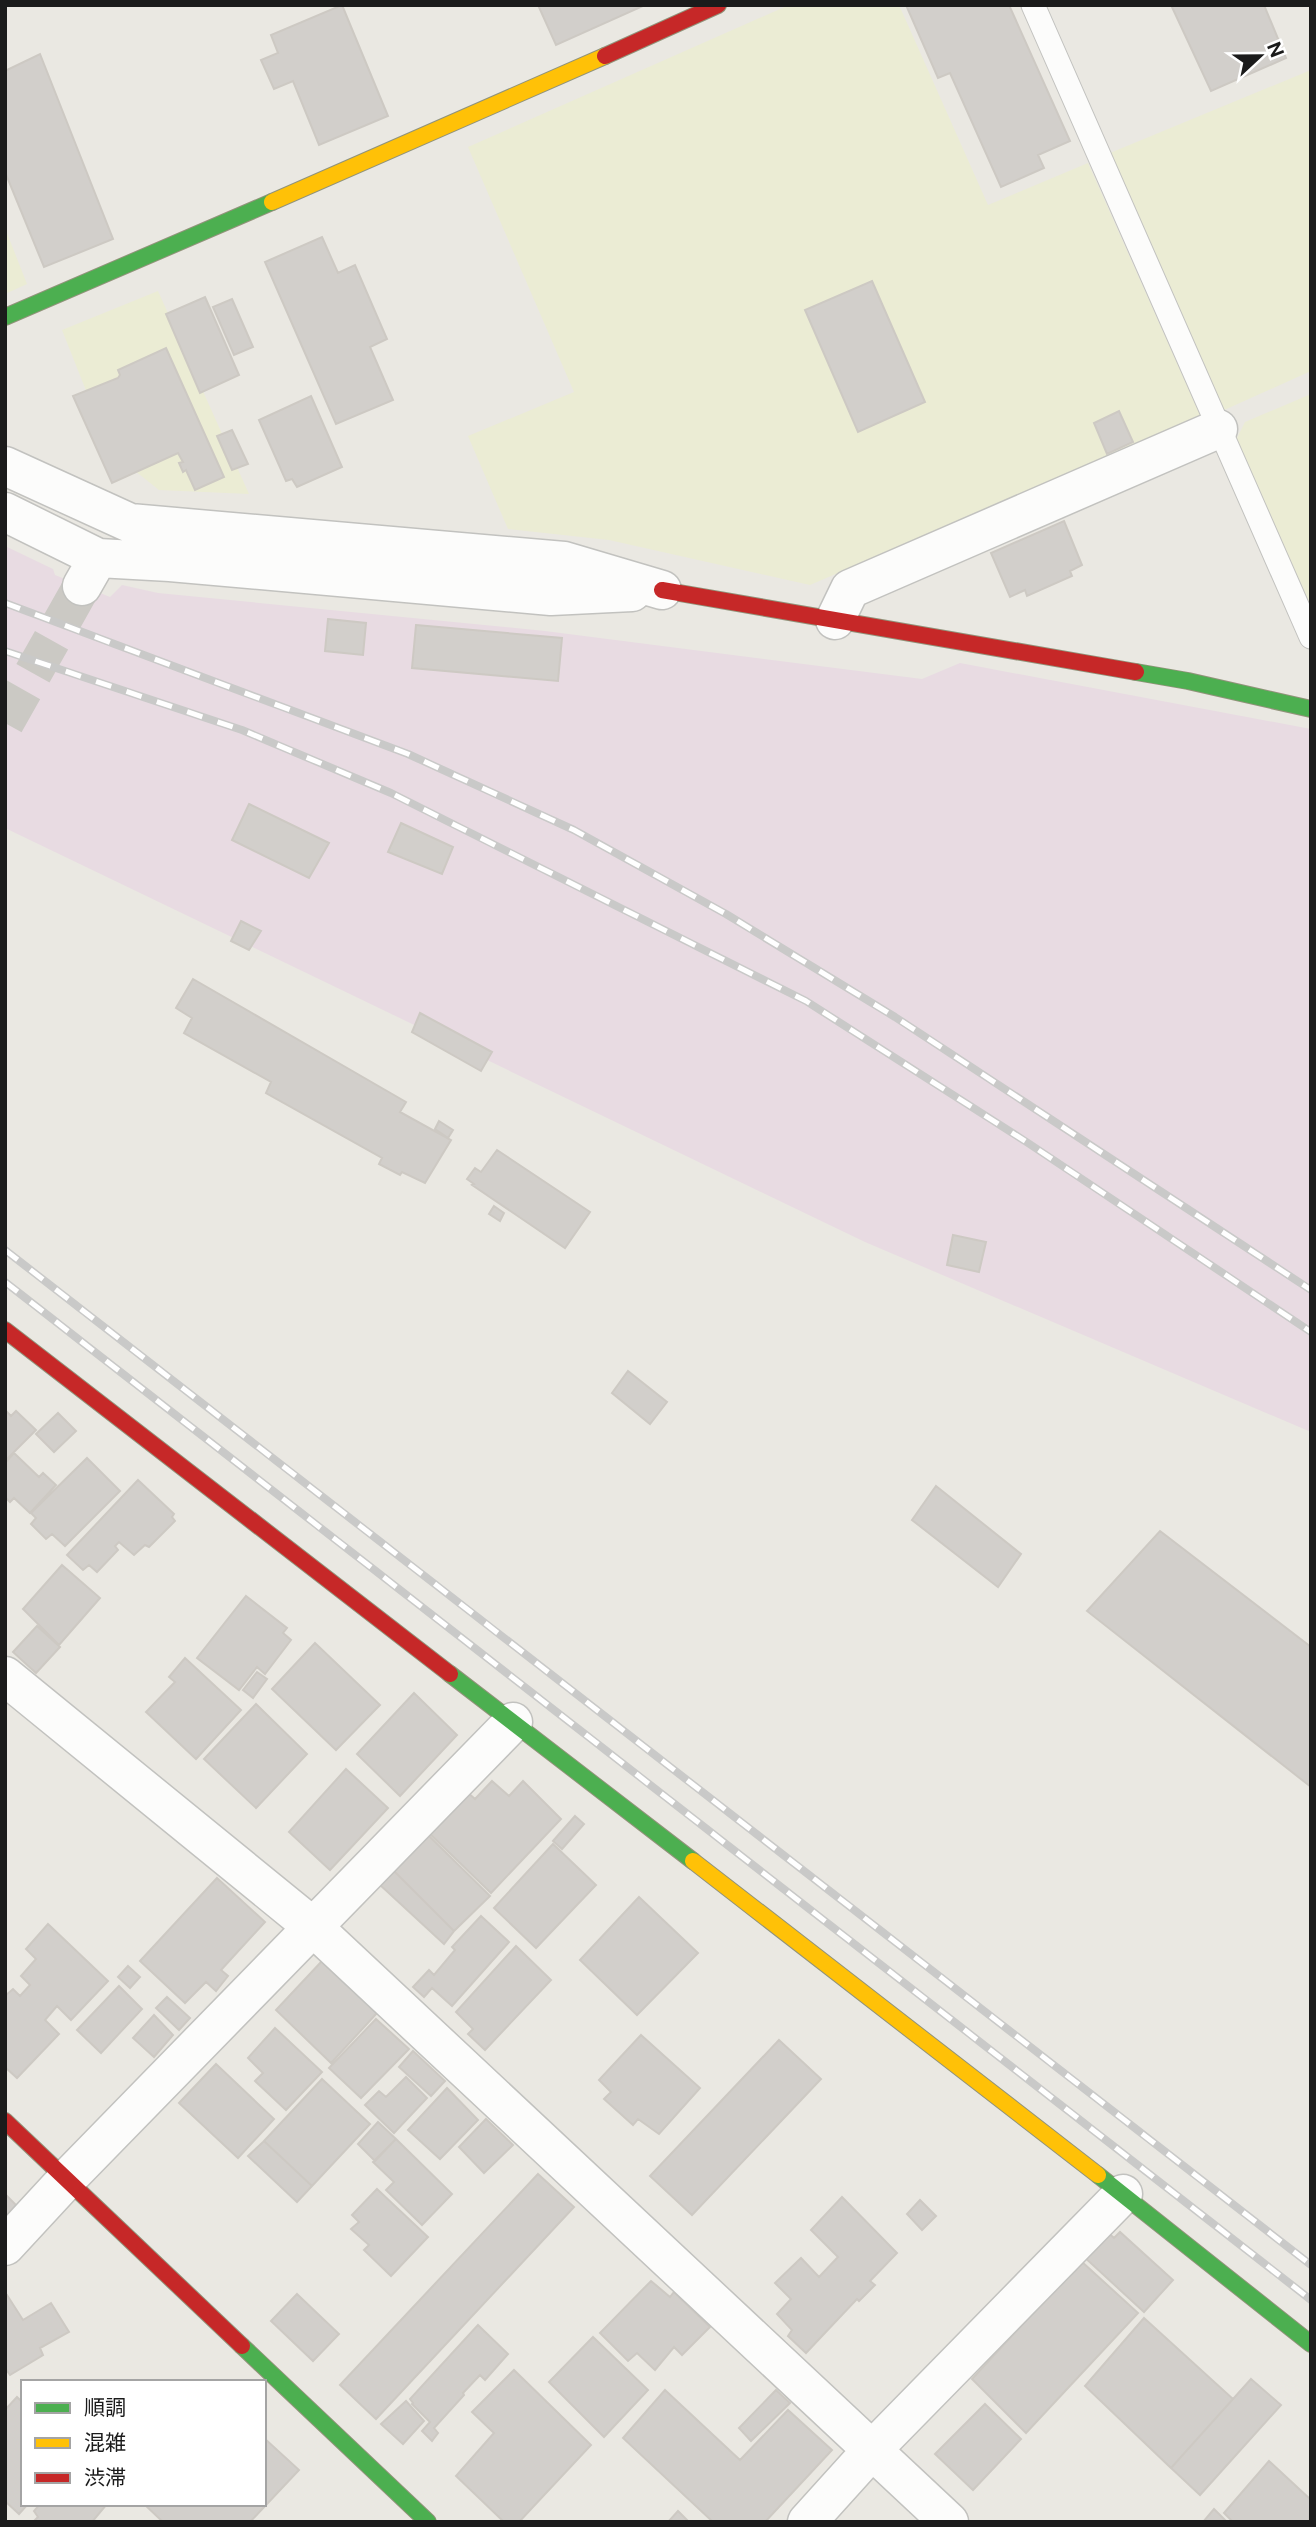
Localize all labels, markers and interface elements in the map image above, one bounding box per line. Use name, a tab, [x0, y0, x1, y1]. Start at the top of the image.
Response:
north arrow	[1225, 21, 1295, 91]
text: N	[1263, 39, 1289, 61]
legend	[21, 2380, 266, 2506]
text: 順調	[84, 2395, 126, 2420]
text: 混雑	[84, 2430, 126, 2455]
text: 渋滞	[84, 2465, 126, 2490]

